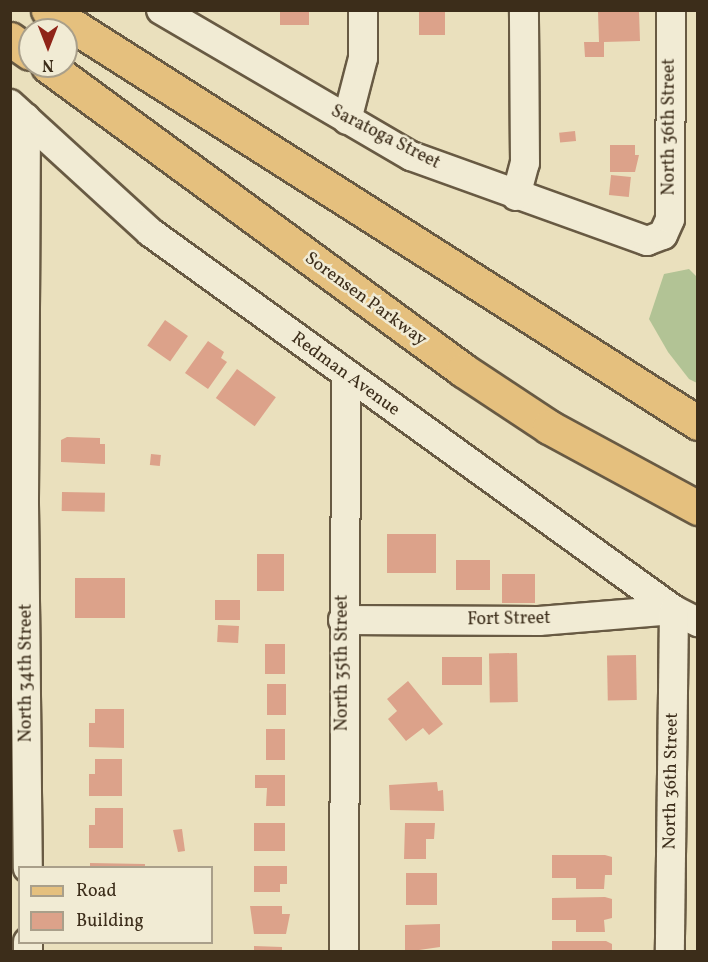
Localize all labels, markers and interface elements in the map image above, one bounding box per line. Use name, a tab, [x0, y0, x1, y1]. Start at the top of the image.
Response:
north arrow	[18, 18, 78, 78]
text: N	[42, 53, 54, 75]
street label: North 36th Street	[659, 58, 681, 196]
street label: Saratoga Street	[327, 101, 443, 175]
street label: Sorensen Parkway	[300, 248, 430, 352]
street label: Redman Avenue	[287, 328, 403, 422]
street label: North 35th Street	[332, 595, 354, 731]
street label: North 34th Street	[16, 604, 38, 742]
street label: Fort Street	[467, 608, 551, 632]
street label: North 36th Street	[660, 712, 684, 850]
legend	[18, 866, 213, 944]
text: Road	[76, 879, 117, 904]
text: Building	[76, 909, 144, 934]

